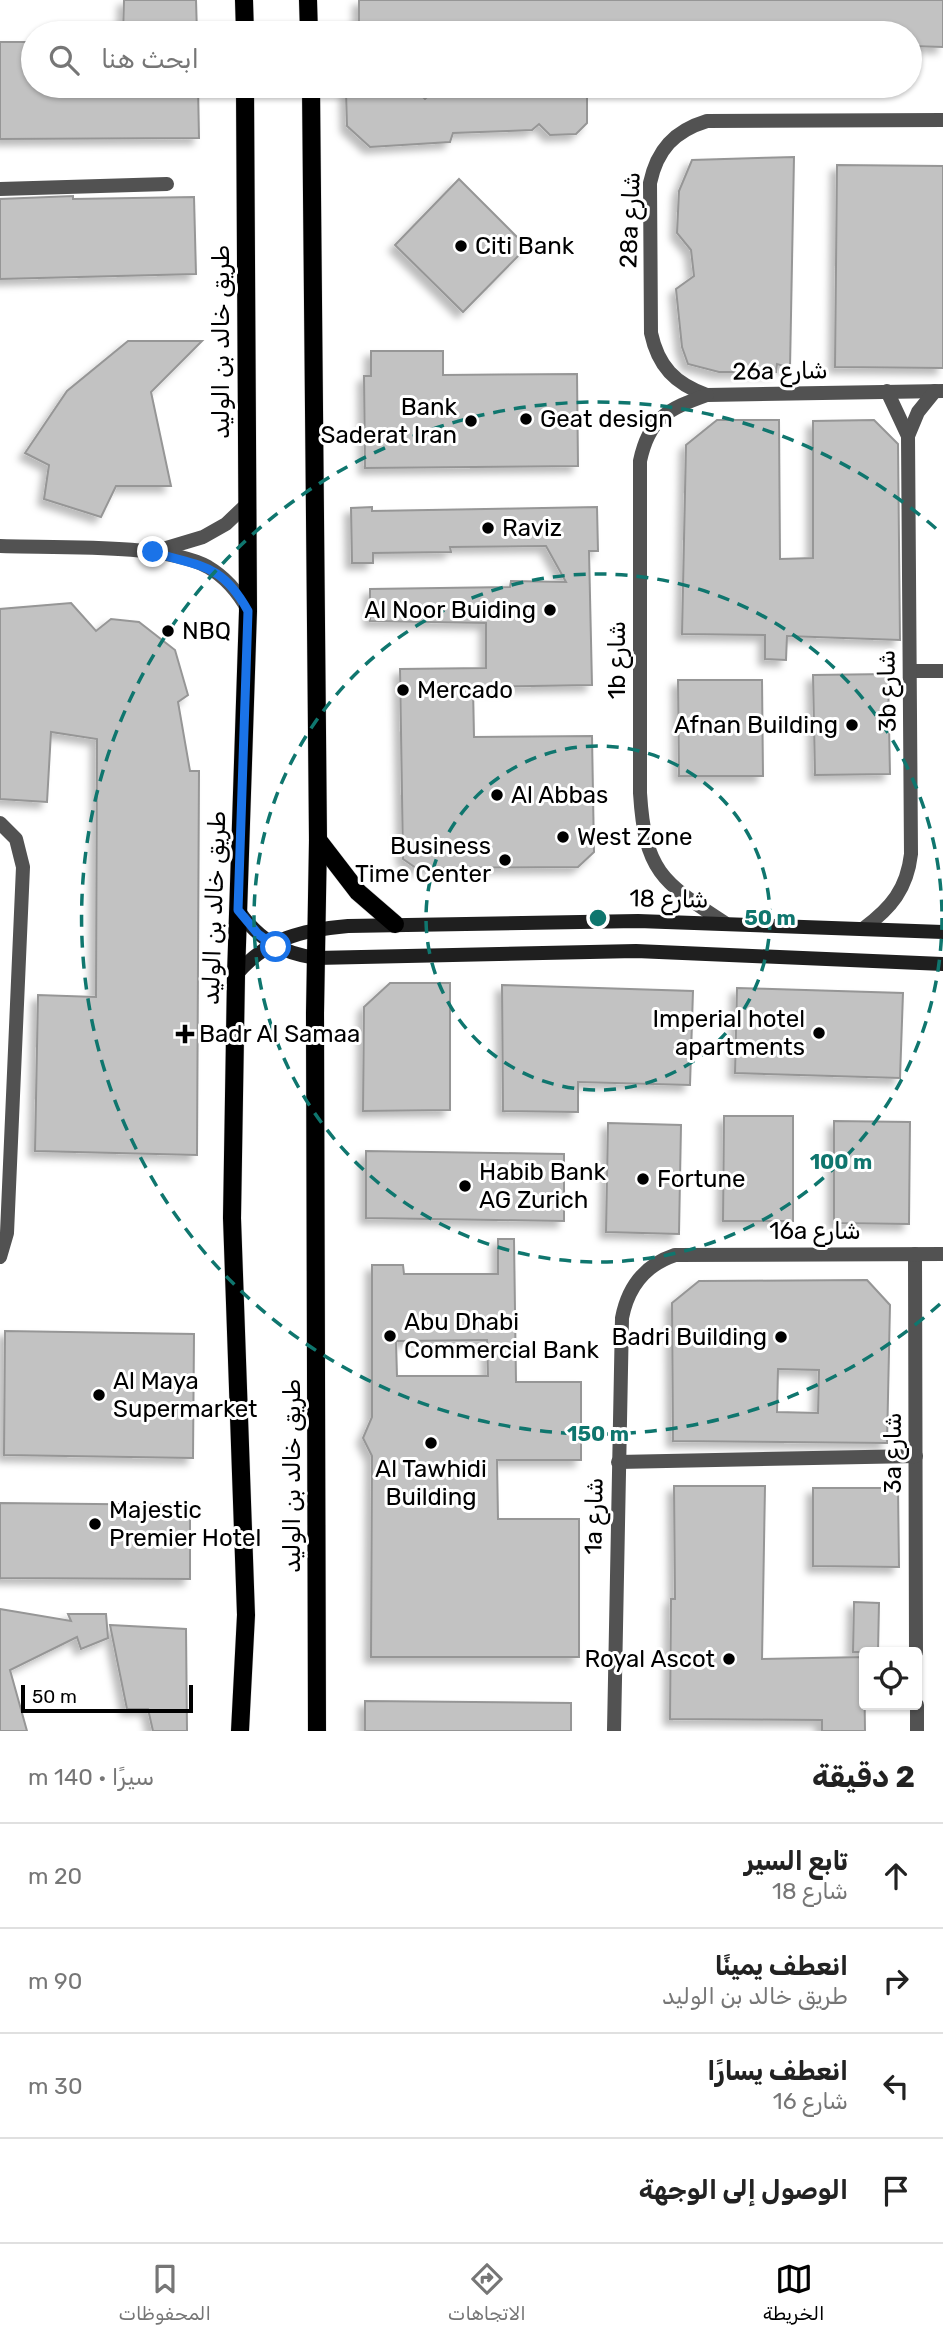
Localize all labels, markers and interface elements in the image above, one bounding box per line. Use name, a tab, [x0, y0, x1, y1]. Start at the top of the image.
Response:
search box	[21, 21, 922, 98]
icon: search	[45, 41, 83, 79]
text: ابحث هنا	[101, 44, 199, 75]
street label: 28a شارع	[614, 171, 648, 269]
place label: Citi Bank	[475, 232, 575, 260]
marker: Citi Bank	[453, 238, 469, 254]
street label: طريق خالد بن الوليد	[207, 245, 235, 439]
street label: 26a شارع	[732, 356, 828, 388]
place label: Bank Saderat Iran	[321, 393, 458, 449]
place label: Geat design	[540, 405, 673, 433]
marker: Geat design	[518, 411, 534, 427]
marker: Bank Saderat Iran	[463, 413, 479, 429]
place label: Raviz	[502, 514, 562, 542]
marker: Raviz	[480, 520, 496, 536]
route end	[137, 536, 168, 567]
place label: Al Noor Buiding	[364, 596, 536, 624]
marker: Al Noor Buiding	[542, 602, 558, 618]
place label: NBQ	[182, 617, 231, 645]
street label: 1b شارع	[603, 621, 633, 699]
marker: NBQ	[160, 623, 176, 639]
street label: 3b شارع	[872, 650, 904, 732]
place label: Mercado	[417, 676, 513, 704]
marker: Mercado	[395, 682, 411, 698]
place label: Afnan Building	[674, 711, 838, 739]
marker: Afnan Building	[844, 717, 860, 733]
place label: Al Abbas	[511, 781, 608, 809]
marker: Al Abbas	[489, 787, 505, 803]
street label: طريق خالد بن الوليد	[197, 810, 231, 1006]
place label: West Zone	[577, 823, 692, 851]
marker: West Zone	[555, 829, 571, 845]
place label: Business Time Center	[355, 832, 491, 888]
marker: Business Time Center	[497, 852, 513, 868]
street label: شارع 18	[629, 884, 709, 916]
text: 50 m	[744, 905, 796, 930]
centre of rings	[586, 906, 610, 930]
route start	[260, 931, 291, 962]
place label: Imperial hotel apartments	[653, 1005, 805, 1061]
place label: Badr Al Samaa	[199, 1020, 360, 1048]
marker: Imperial hotel apartments	[811, 1025, 827, 1041]
marker: Badr Al Samaa	[177, 1026, 193, 1042]
text: 100 m	[810, 1149, 872, 1174]
place label: Habib Bank AG Zurich	[479, 1158, 606, 1214]
place label: Fortune	[657, 1165, 745, 1193]
marker: Fortune	[635, 1171, 651, 1187]
marker: Habib Bank AG Zurich	[457, 1178, 473, 1194]
street label: 16a شارع	[769, 1217, 861, 1247]
place label: Abu Dhabi Commercial Bank	[404, 1308, 600, 1364]
place label: Badri Building	[612, 1323, 767, 1351]
marker: Abu Dhabi Commercial Bank	[382, 1328, 398, 1344]
marker: Badri Building	[773, 1329, 789, 1345]
place label: Al Maya Supermarket	[113, 1367, 258, 1423]
street label: طريق خالد بن الوليد	[278, 1379, 306, 1573]
marker: Al Maya Supermarket	[91, 1387, 107, 1403]
street label: 3a شارع	[879, 1412, 909, 1494]
text: 150 m	[567, 1421, 629, 1446]
marker: Al Tawhidi Building	[423, 1435, 439, 1451]
place label: Al Tawhidi Building	[375, 1455, 487, 1511]
street label: 1a شارع	[579, 1477, 611, 1555]
place label: Majestic Premier Hotel	[109, 1496, 261, 1552]
marker: Majestic Premier Hotel	[87, 1516, 103, 1532]
place label: Royal Ascot	[584, 1645, 715, 1673]
map controls	[859, 1647, 922, 1710]
button: locate	[859, 1647, 922, 1710]
marker: Royal Ascot	[721, 1651, 737, 1667]
scale bar	[21, 1682, 192, 1714]
text: 50 m	[32, 1685, 77, 1708]
text: 2 دقيقة	[812, 1759, 915, 1795]
text: سيرًا · 140 m	[28, 1763, 154, 1791]
text: تابع السير	[744, 1846, 848, 1877]
icon: ahead	[877, 1857, 915, 1895]
text: 20 m	[28, 1862, 82, 1890]
text: شارع 18	[772, 1877, 848, 1905]
text: انعطف يمينًا	[715, 1951, 848, 1982]
icon: right	[877, 1962, 915, 2000]
text: 90 m	[28, 1967, 82, 1995]
text: طريق خالد بن الوليد	[662, 1982, 848, 2010]
text: انعطف يسارًا	[707, 2056, 848, 2087]
icon: left	[877, 2067, 915, 2105]
text: 30 m	[28, 2072, 83, 2100]
text: شارع 16	[773, 2087, 848, 2115]
icon: arrive	[877, 2172, 915, 2210]
text: الوصول إلى الوجهة	[639, 2175, 848, 2206]
tab: المحفوظات	[119, 2260, 211, 2325]
tab: الاتجاهات	[448, 2260, 526, 2325]
tab: الخريطة	[763, 2260, 825, 2325]

